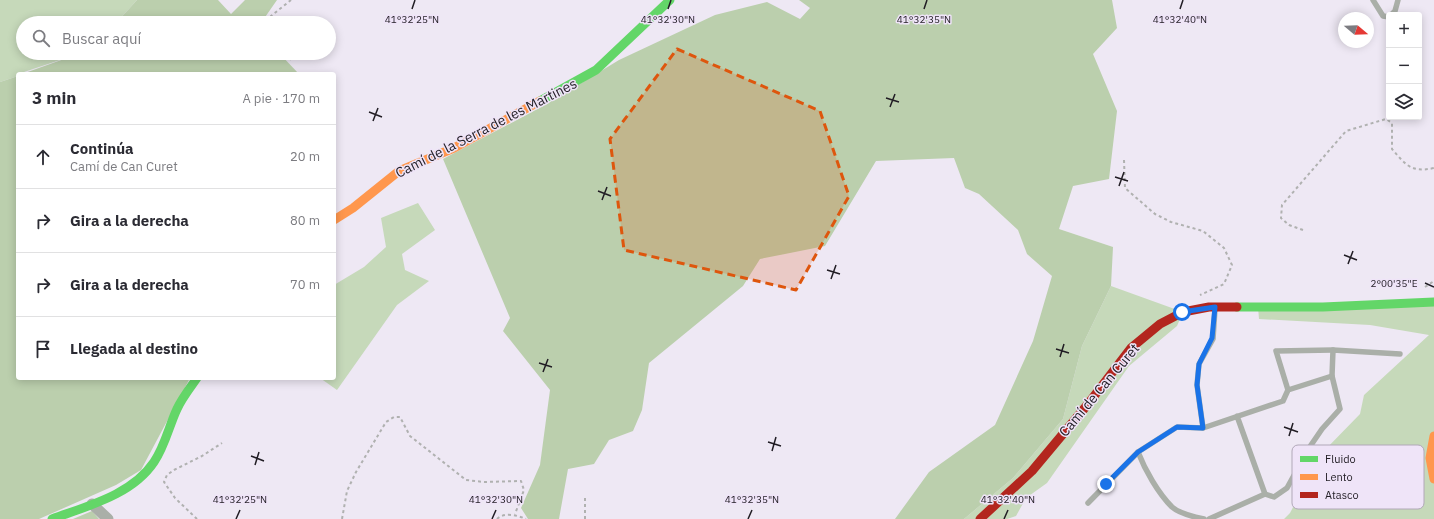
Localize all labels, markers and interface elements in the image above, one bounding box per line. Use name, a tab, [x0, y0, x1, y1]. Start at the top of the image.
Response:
north arrow	[1338, 12, 1374, 48]
map controls	[1386, 12, 1422, 120]
button: +	[1386, 12, 1422, 48]
text: 41°32'25"N	[385, 13, 439, 26]
text: 41°32'30"N	[641, 13, 695, 26]
text: 41°32'35"N	[897, 13, 951, 26]
text: 41°32'40"N	[1153, 13, 1207, 26]
search box	[16, 16, 336, 60]
icon: search	[30, 27, 52, 49]
text: Buscar aquí	[62, 29, 141, 48]
button: −	[1386, 48, 1422, 84]
street label: Camí de la Serra de les Martines	[392, 74, 580, 182]
button: layers	[1386, 84, 1422, 120]
text: 3 min	[32, 87, 76, 109]
text: A pie · 170 m	[242, 90, 320, 107]
text: Continúa	[70, 139, 134, 158]
icon: ahead	[32, 146, 54, 168]
text: 20 m	[290, 148, 320, 165]
text: Camí de Can Curet	[70, 158, 178, 175]
icon: right	[32, 210, 54, 232]
text: Gira a la derecha	[70, 211, 189, 230]
text: 80 m	[290, 212, 320, 229]
icon: right	[32, 274, 54, 296]
text: Gira a la derecha	[70, 275, 189, 294]
text: 70 m	[290, 276, 320, 293]
text: 2°00'35"E	[1370, 277, 1418, 290]
route start	[1173, 303, 1191, 321]
icon: arrive	[32, 338, 54, 360]
text: Llegada al destino	[70, 339, 198, 358]
street label: Camí de Can Curet	[1055, 340, 1143, 440]
legend	[1292, 445, 1424, 509]
text: Fluido	[1325, 452, 1356, 466]
text: Lento	[1325, 470, 1353, 484]
route end	[1097, 475, 1115, 493]
text: Atasco	[1325, 488, 1359, 502]
text: 41°32'25"N	[213, 493, 267, 506]
text: 41°32'30"N	[469, 493, 523, 506]
text: 41°32'35"N	[725, 493, 779, 506]
text: 41°32'40"N	[981, 493, 1035, 506]

